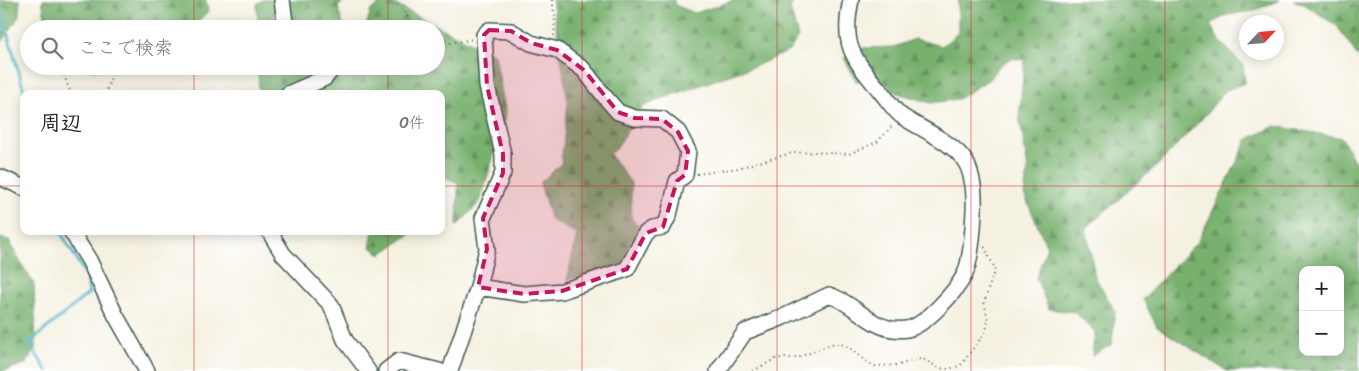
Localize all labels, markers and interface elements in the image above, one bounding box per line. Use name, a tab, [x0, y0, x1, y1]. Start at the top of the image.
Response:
north arrow	[1239, 15, 1284, 60]
search box	[20, 20, 445, 75]
text: ここで検索	[78, 31, 173, 64]
icon: search	[38, 34, 66, 62]
text: 周辺	[40, 104, 82, 142]
text: 0件	[399, 108, 425, 137]
map controls	[1299, 266, 1344, 356]
button: +	[1299, 266, 1344, 311]
button: −	[1299, 311, 1344, 356]

